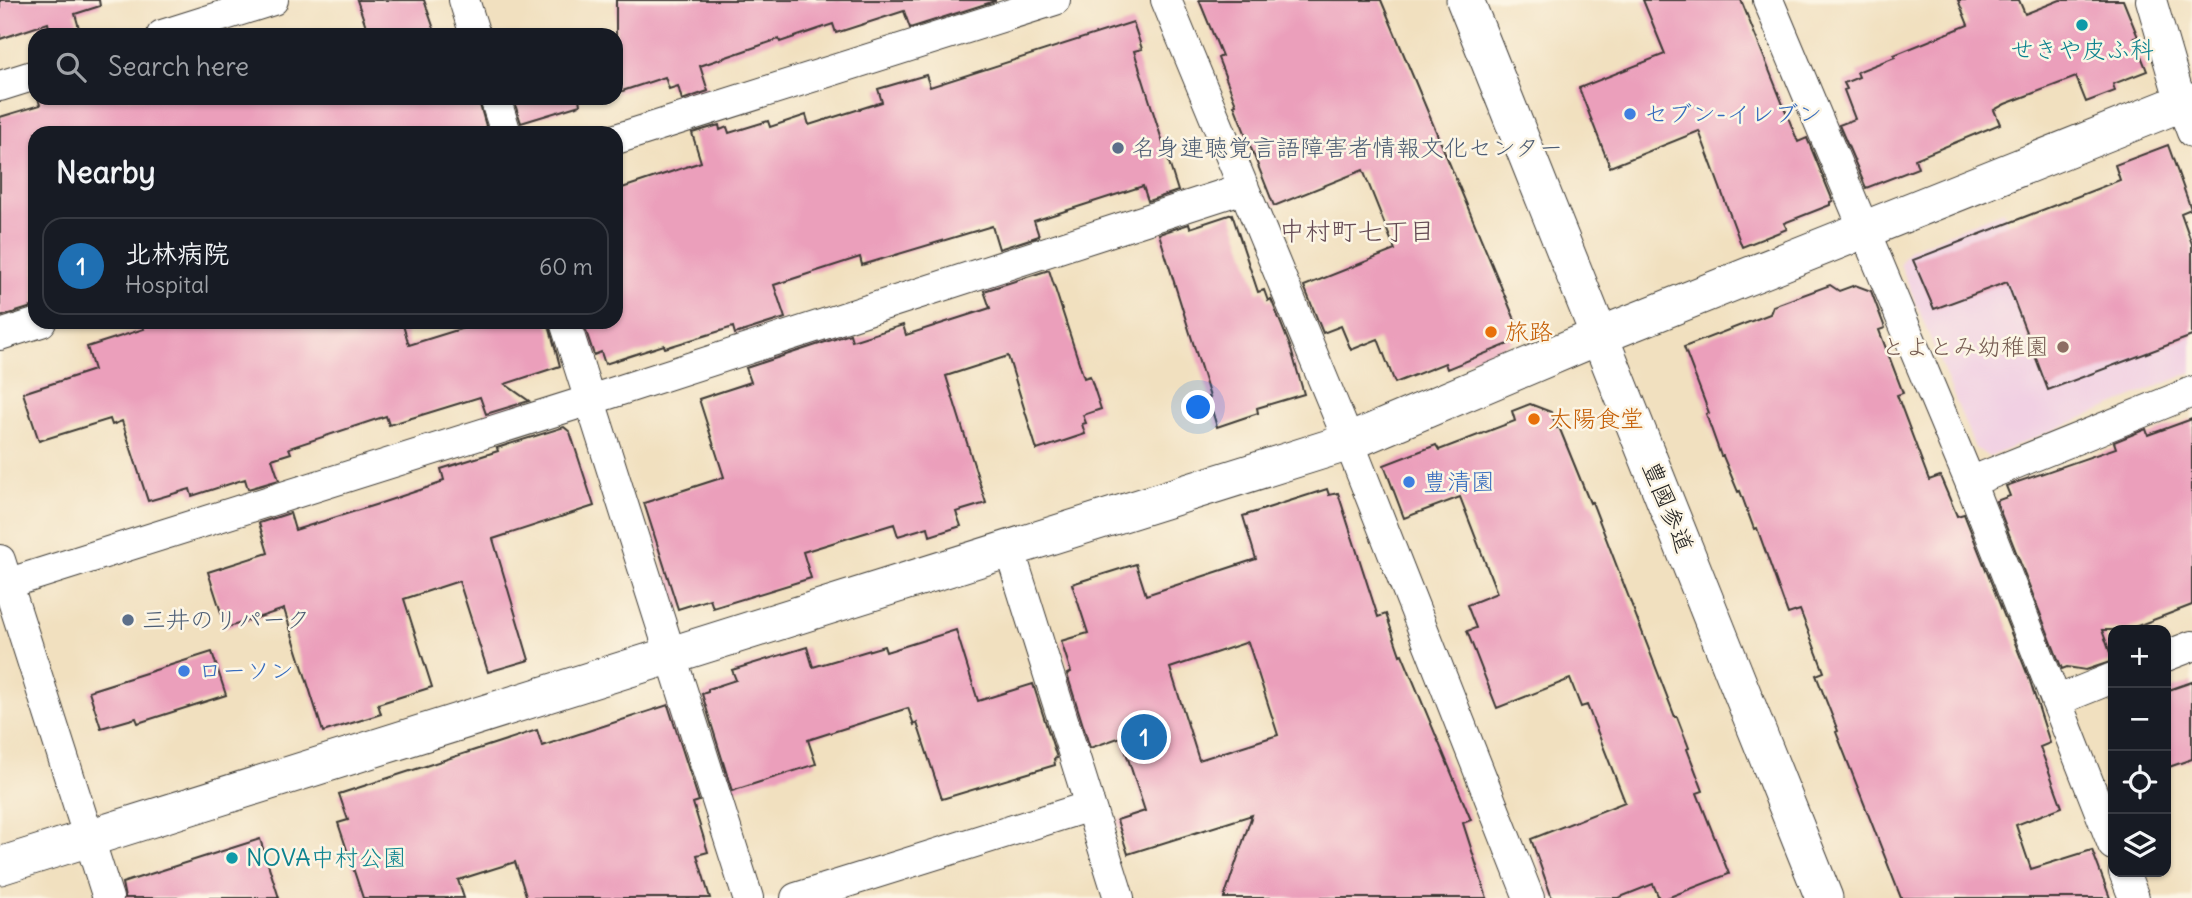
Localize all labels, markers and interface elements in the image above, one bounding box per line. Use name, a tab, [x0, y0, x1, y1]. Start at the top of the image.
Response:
marker: せきや皮ふ科	[2074, 17, 2090, 33]
search box	[28, 28, 623, 105]
place label: せきや皮ふ科	[2010, 34, 2154, 64]
icon: search	[52, 48, 90, 86]
text: Search here	[108, 50, 249, 83]
place label: セブン-イレブン	[1644, 98, 1822, 128]
marker: セブン-イレブン	[1622, 106, 1638, 122]
place label: 名身連聴覚言語障害者情報文化センター	[1132, 132, 1563, 162]
marker: 名身連聴覚言語障害者情報文化センター	[1110, 140, 1126, 156]
text: Nearby	[56, 153, 156, 191]
district label: 中村町七丁目	[1279, 214, 1435, 247]
text: 北林病院	[125, 237, 229, 270]
text: 1	[76, 252, 86, 281]
text: 60 m	[539, 252, 593, 281]
text: Hospital	[125, 270, 209, 299]
place label: 旅路	[1505, 316, 1553, 346]
marker: 旅路	[1483, 324, 1499, 340]
place label: とよとみ幼稚園	[1881, 331, 2049, 361]
marker: とよとみ幼稚園	[2055, 339, 2071, 355]
your location	[1181, 390, 1215, 424]
place label: 太陽食堂	[1548, 403, 1644, 433]
marker: 太陽食堂	[1526, 411, 1542, 427]
street label: 豊國参道	[1637, 457, 1701, 557]
place label: 豊清園	[1423, 466, 1495, 496]
marker: 豊清園	[1401, 474, 1417, 490]
place label: 三井のリパーク	[142, 604, 310, 634]
marker: 三井のリパーク	[120, 612, 136, 628]
map controls	[2108, 625, 2171, 877]
button: +	[2108, 625, 2171, 688]
place label: ローソン	[198, 655, 294, 685]
marker: ローソン	[176, 663, 192, 679]
button: −	[2108, 688, 2171, 751]
pin: 1	[1121, 711, 1167, 763]
button: locate	[2108, 751, 2171, 814]
button: layers	[2108, 814, 2171, 877]
place label: NOVA中村公園	[246, 842, 407, 872]
marker: NOVA中村公園	[224, 850, 240, 866]

